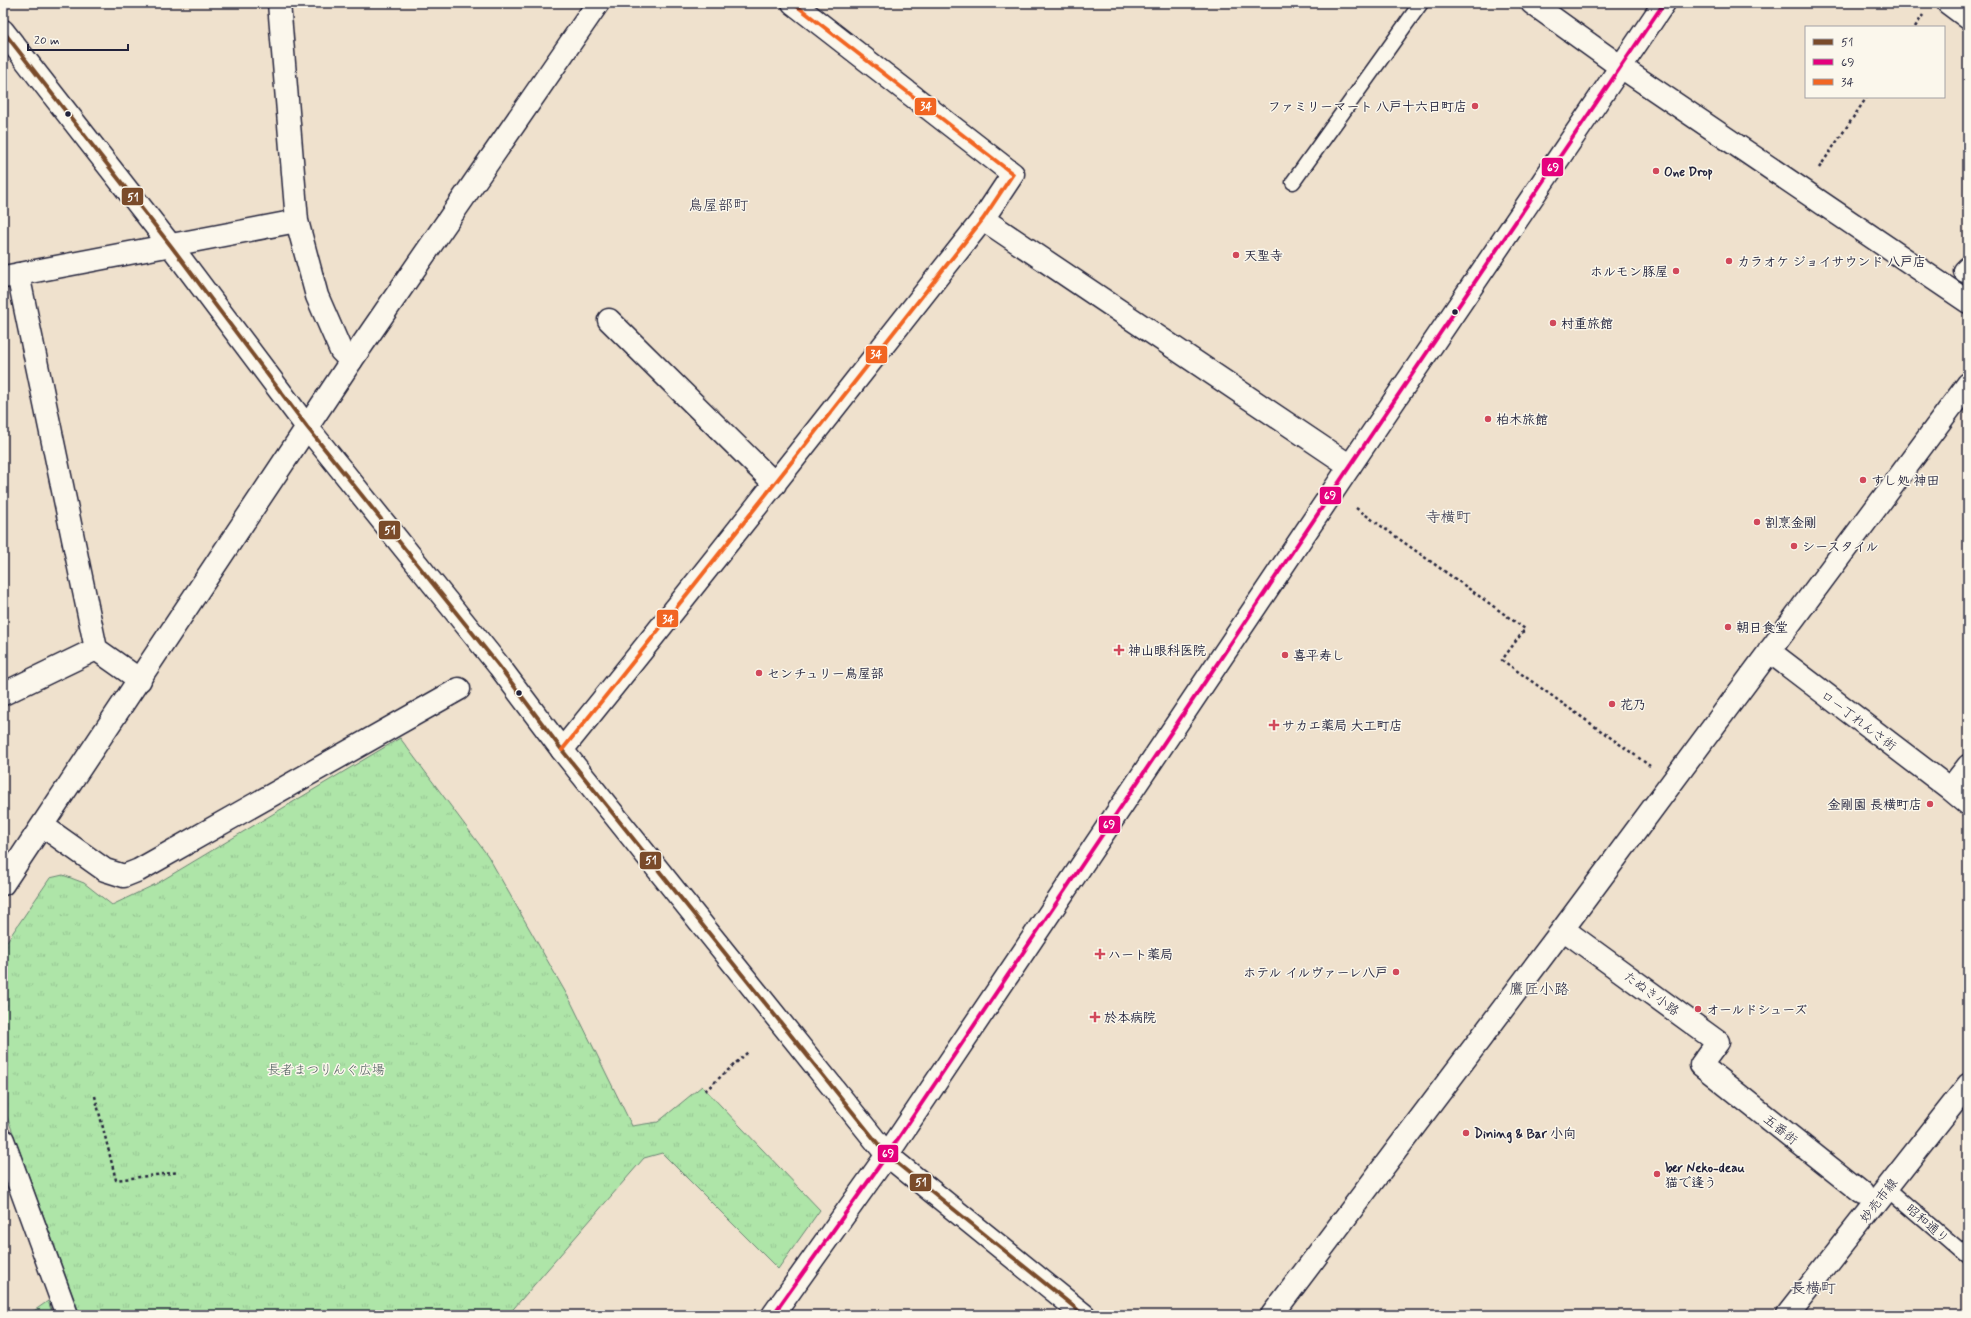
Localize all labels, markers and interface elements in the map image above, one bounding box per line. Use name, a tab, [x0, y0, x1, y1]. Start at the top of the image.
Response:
scale bar	[28, 26, 128, 52]
legend	[1805, 26, 1945, 98]
text: 20 m	[34, 33, 60, 49]
text: 51	[1841, 35, 1853, 51]
text: 69	[1841, 55, 1854, 71]
text: 34	[1841, 75, 1854, 91]
line badge: 34	[914, 97, 937, 116]
place label: ファミリーマート 八戸十六日町店	[1268, 99, 1467, 116]
text: 34	[920, 100, 932, 114]
marker: ファミリーマート 八戸十六日町店	[1470, 101, 1480, 111]
unlabelled marker	[63, 109, 73, 119]
line badge: 69	[1541, 157, 1564, 177]
text: 69	[1547, 161, 1560, 175]
place label: One Drop	[1664, 164, 1713, 181]
marker: One Drop	[1651, 166, 1661, 176]
line badge: 51	[121, 187, 144, 206]
text: 51	[127, 191, 139, 205]
district label: 鳥屋部町	[688, 196, 749, 216]
place label: 天聖寺	[1244, 248, 1283, 265]
marker: 天聖寺	[1231, 250, 1241, 260]
place label: カラオケ ジョイサウンド 八戸店	[1737, 254, 1926, 271]
marker: カラオケ ジョイサウンド 八戸店	[1724, 256, 1734, 266]
place label: ホルモン豚屋	[1590, 264, 1668, 281]
marker: ホルモン豚屋	[1671, 266, 1681, 276]
unlabelled marker	[1450, 307, 1460, 317]
place label: 村重旅館	[1561, 316, 1613, 333]
marker: 村重旅館	[1548, 318, 1558, 328]
line badge: 34	[865, 345, 888, 364]
text: 34	[870, 348, 882, 362]
place label: 柏木旅館	[1496, 412, 1548, 429]
marker: 柏木旅館	[1483, 414, 1493, 424]
place label: すし処 神田	[1871, 473, 1940, 490]
marker: すし処 神田	[1858, 475, 1868, 485]
line badge: 69	[1319, 486, 1342, 505]
text: 69	[1324, 489, 1337, 503]
district label: 寺横町	[1425, 508, 1471, 528]
place label: 割烹金剛	[1765, 515, 1817, 532]
marker: 割烹金剛	[1752, 517, 1762, 527]
line badge: 51	[378, 520, 401, 540]
text: 51	[384, 524, 396, 538]
place label: シースタイル	[1802, 539, 1878, 556]
marker: シースタイル	[1789, 541, 1799, 551]
line badge: 34	[656, 609, 679, 628]
text: 34	[662, 613, 674, 627]
place label: 朝日食堂	[1736, 620, 1788, 637]
marker: 朝日食堂	[1723, 622, 1733, 632]
place label: 神山眼科医院	[1128, 643, 1206, 660]
marker: 神山眼科医院	[1113, 644, 1125, 656]
place label: 喜平寿し	[1293, 648, 1345, 665]
marker: 喜平寿し	[1280, 650, 1290, 660]
place label: センチュリー鳥屋部	[767, 666, 884, 683]
marker: センチュリー鳥屋部	[754, 668, 764, 678]
street label: ロー丁れんさ街	[1817, 687, 1899, 755]
unlabelled marker	[514, 688, 524, 698]
place label: 花乃	[1620, 697, 1646, 714]
marker: 花乃	[1607, 699, 1617, 709]
place label: サカエ薬局 大工町店	[1282, 718, 1403, 735]
marker: サカエ薬局 大工町店	[1269, 720, 1279, 730]
place label: 金剛園 長横町店	[1827, 797, 1922, 814]
marker: 金剛園 長横町店	[1925, 799, 1935, 809]
line badge: 69	[1098, 815, 1121, 834]
text: 69	[1103, 818, 1116, 832]
line badge: 51	[639, 851, 662, 870]
text: 51	[645, 854, 657, 868]
place label: ハート薬局	[1108, 947, 1173, 964]
marker: ハート薬局	[1095, 949, 1105, 959]
place label: ホテル イルヴァーレ八戸	[1243, 965, 1388, 982]
marker: ホテル イルヴァーレ八戸	[1391, 967, 1401, 977]
street label: たぬき小路	[1620, 968, 1682, 1020]
district label: 鷹匠小路	[1509, 980, 1569, 1000]
place label: オールドシューズ	[1706, 1002, 1807, 1019]
marker: オールドシューズ	[1693, 1004, 1703, 1014]
place label: 於本病院	[1104, 1010, 1156, 1027]
marker: 於本病院	[1089, 1011, 1101, 1023]
park label: 長者まつりんぐ広場	[267, 1062, 385, 1079]
street label: 五番街	[1760, 1111, 1801, 1149]
place label: Dining & Bar 小向	[1474, 1126, 1576, 1144]
marker: Dining & Bar 小向	[1461, 1128, 1471, 1138]
line badge: 69	[877, 1144, 899, 1163]
text: 69	[882, 1147, 895, 1161]
place label: ber Neko-deau 猫で逢う	[1665, 1160, 1745, 1192]
marker: ber Neko-deau 猫で逢う	[1652, 1169, 1662, 1179]
line badge: 51	[909, 1173, 932, 1192]
street label: 妙売市線	[1856, 1174, 1902, 1227]
text: 51	[915, 1176, 927, 1190]
street label: 昭和通り	[1902, 1201, 1952, 1248]
district label: 長横町	[1790, 1279, 1836, 1299]

